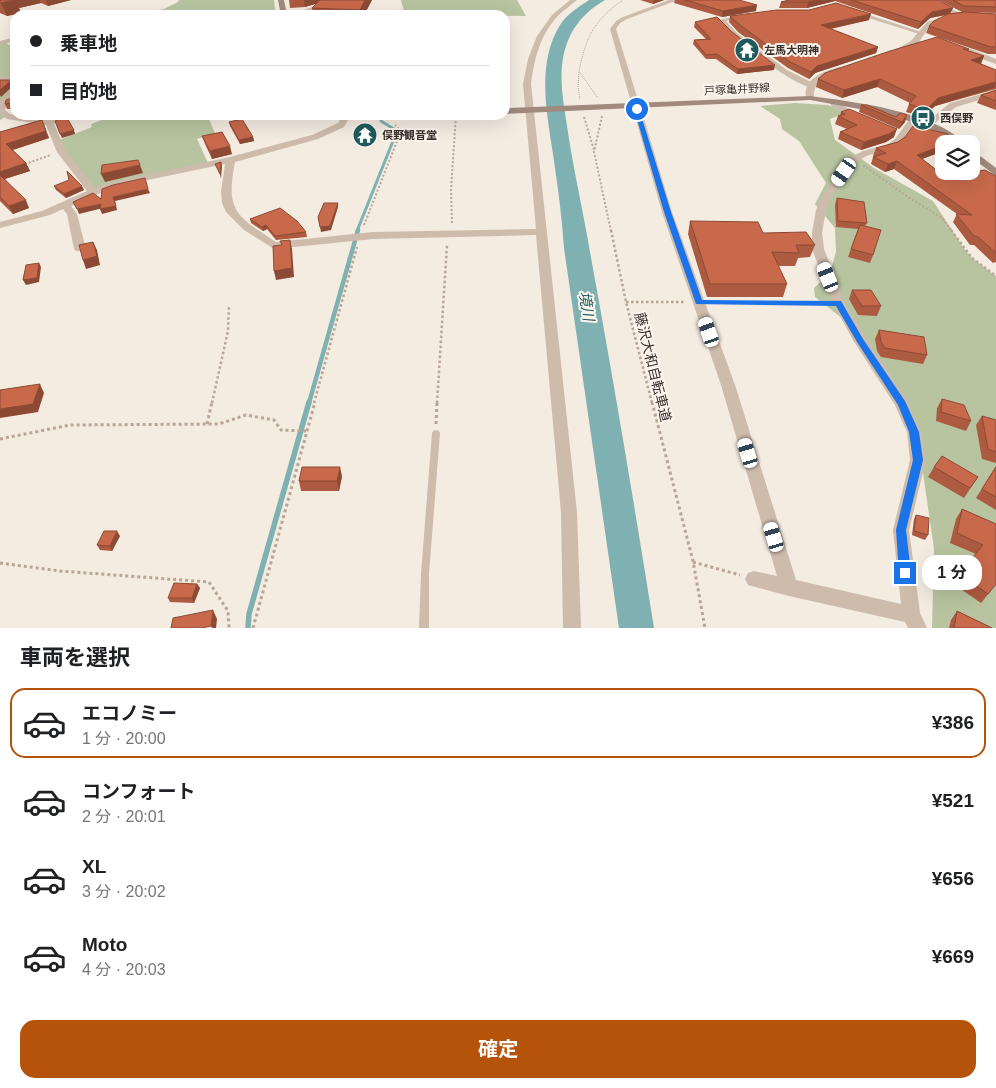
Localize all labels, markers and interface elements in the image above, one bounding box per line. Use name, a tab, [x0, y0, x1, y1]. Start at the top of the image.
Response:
text: 乗車地	[60, 33, 117, 54]
temple icon: 左馬大明神	[734, 37, 760, 63]
place label: 左馬大明神	[764, 44, 819, 56]
text: 目的地	[60, 81, 117, 102]
street label: 戸塚亀井野線	[704, 81, 770, 97]
route start	[626, 98, 648, 120]
bus stop icon: 西俣野	[910, 105, 936, 131]
place label: 西俣野	[940, 112, 974, 124]
temple icon: 俣野観音堂	[352, 122, 378, 148]
place label: 俣野観音堂	[382, 129, 437, 141]
map controls	[935, 135, 980, 180]
button: layers	[935, 135, 980, 180]
car	[829, 155, 858, 189]
car	[815, 260, 840, 294]
water label: 境川	[576, 290, 598, 324]
street label: 藤沢大和自転車道	[632, 311, 674, 423]
car	[697, 315, 720, 349]
car	[736, 436, 759, 470]
car	[762, 520, 785, 554]
callout: 1 分	[922, 556, 982, 590]
route end	[894, 562, 916, 584]
text: 1 分	[937, 564, 967, 581]
text: 車両を選択	[20, 645, 130, 670]
icon: car	[22, 701, 67, 746]
text: エコノミー	[82, 703, 177, 724]
text: ¥386	[932, 712, 974, 733]
text: 1 分 · 20:00	[82, 730, 166, 747]
icon: car	[22, 779, 67, 824]
text: コンフォート	[82, 781, 195, 802]
text: ¥521	[932, 790, 974, 811]
text: 2 分 · 20:01	[82, 808, 166, 825]
text: XL	[82, 856, 106, 877]
icon: car	[22, 857, 67, 902]
text: ¥656	[932, 868, 974, 889]
text: 3 分 · 20:02	[82, 883, 166, 900]
text: Moto	[82, 934, 127, 955]
icon: car	[22, 935, 67, 980]
text: ¥669	[932, 946, 974, 967]
text: 4 分 · 20:03	[82, 961, 166, 978]
button: 確定	[20, 1020, 976, 1078]

